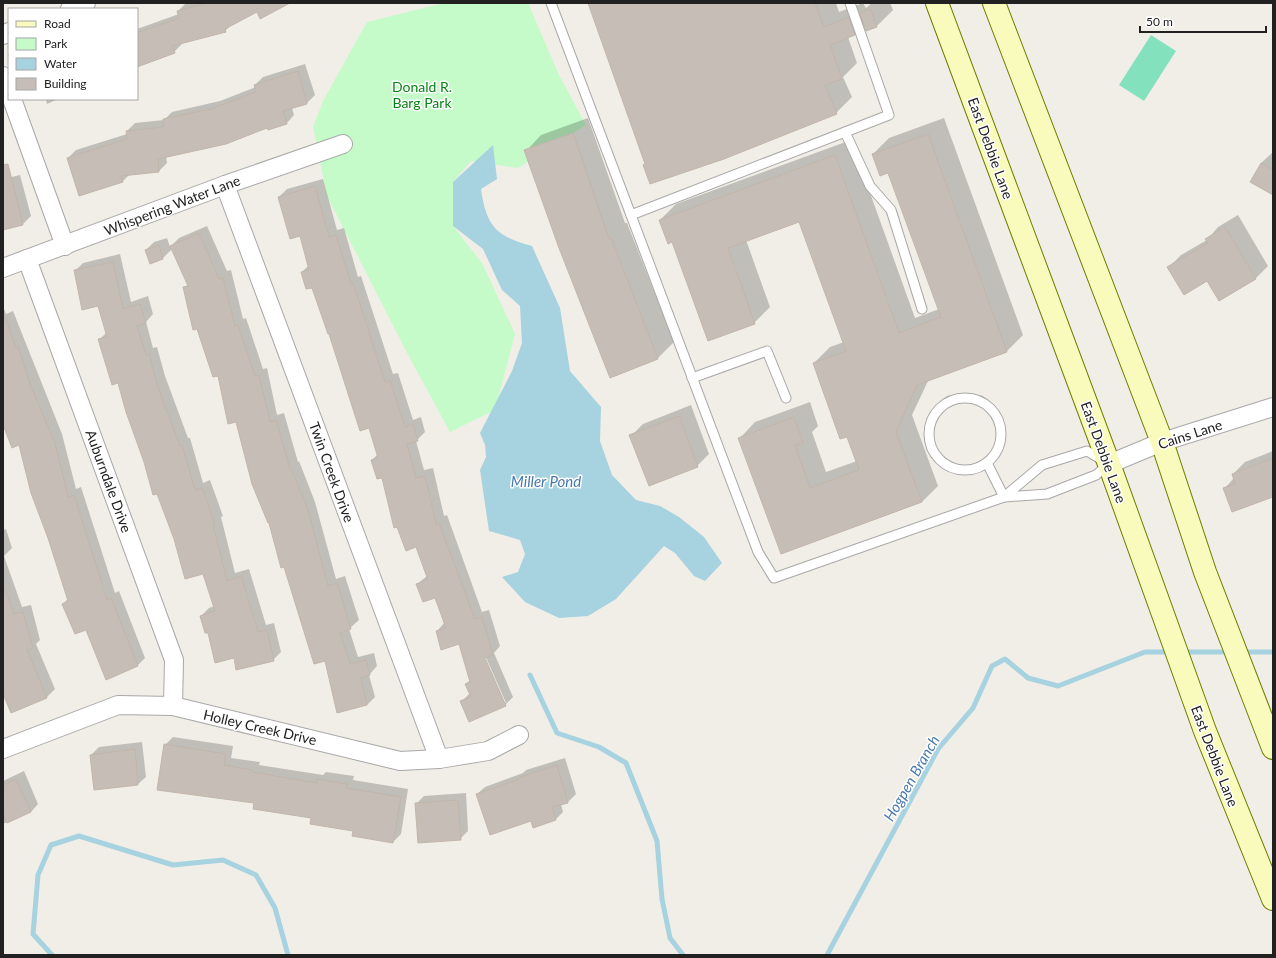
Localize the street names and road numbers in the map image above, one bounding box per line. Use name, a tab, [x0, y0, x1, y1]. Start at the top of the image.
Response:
street label: East Debbie Lane	[965, 95, 1017, 201]
street label: Whispering Water Lane	[101, 171, 243, 239]
street label: East Debbie Lane	[1078, 399, 1130, 505]
street label: Cains Lane	[1156, 416, 1224, 452]
street label: Twin Creek Drive	[306, 419, 358, 525]
street label: Auburndale Drive	[83, 427, 135, 535]
street label: East Debbie Lane	[1188, 703, 1242, 809]
street label: Holley Creek Drive	[202, 706, 318, 748]

